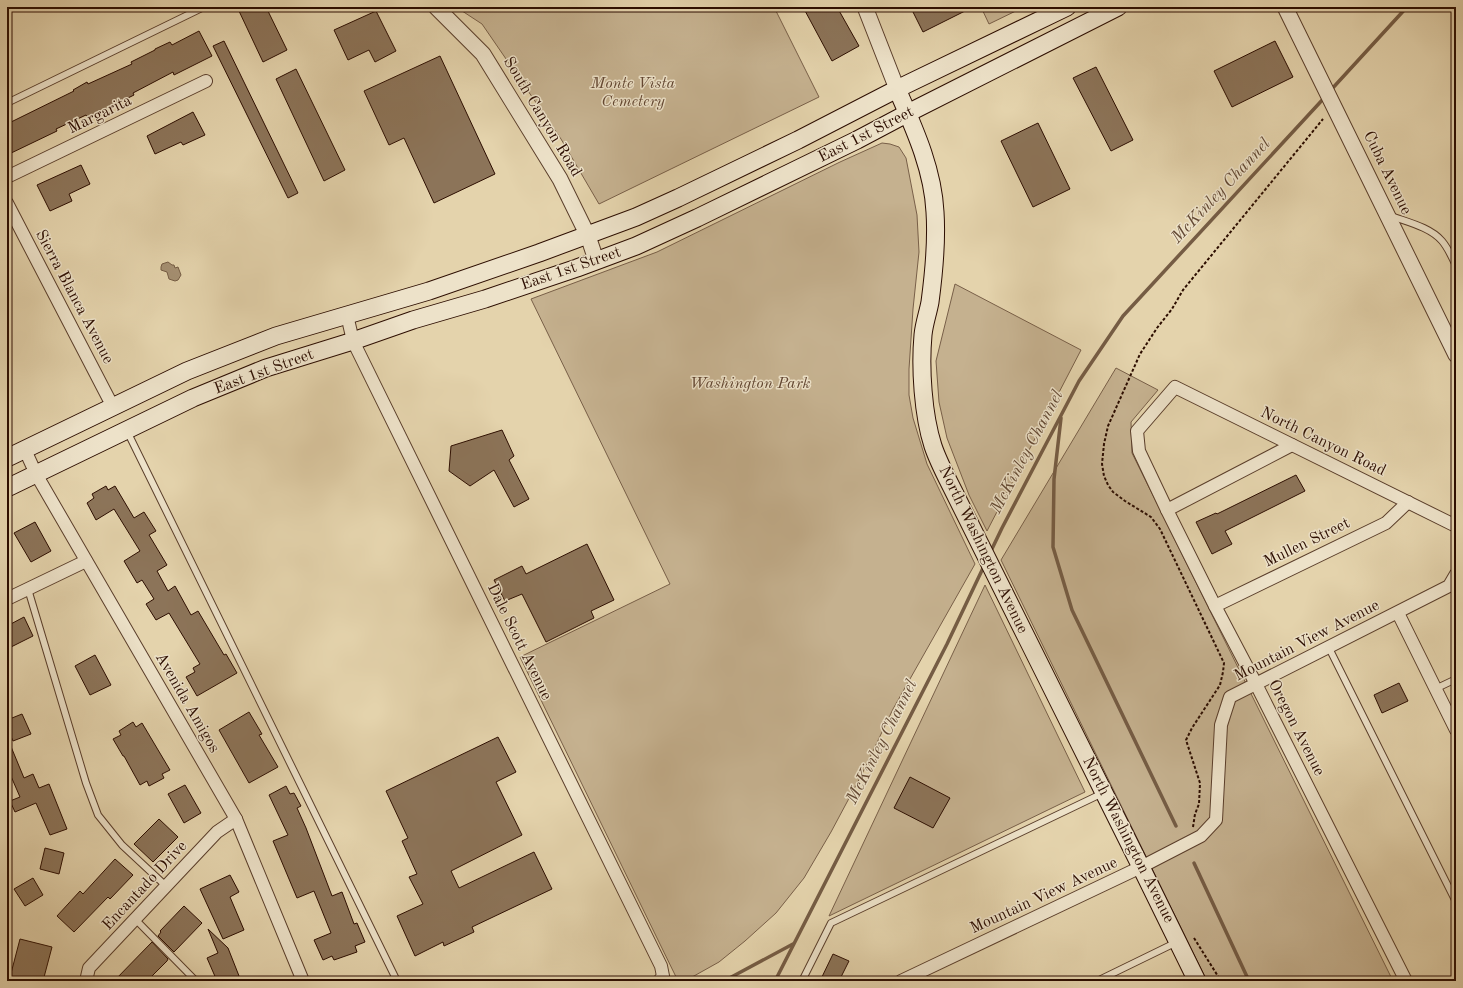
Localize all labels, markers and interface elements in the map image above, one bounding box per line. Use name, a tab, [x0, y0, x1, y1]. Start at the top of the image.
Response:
street label: South Canyon Road	[500, 54, 584, 180]
park label: Monte Vista Cemetery	[590, 76, 676, 110]
street label: Margarita	[66, 93, 135, 137]
street label: East 1st Street	[816, 104, 917, 166]
street label: Cuba Avenue	[1360, 129, 1414, 217]
water label: McKinley Channel	[1168, 135, 1274, 247]
street label: Sierra Blanca Avenue	[32, 227, 116, 367]
street label: East 1st Street	[519, 244, 623, 294]
street label: East 1st Street	[212, 346, 316, 397]
park label: Washington Park	[690, 376, 811, 392]
water label: McKinley Channel	[987, 388, 1067, 517]
street label: North Canyon Road	[1258, 405, 1388, 479]
street label: North Washington Avenue	[935, 464, 1031, 636]
street label: Mullen Street	[1261, 515, 1353, 571]
street label: Dale Scott Avenue	[484, 581, 554, 703]
street label: Mountain View Avenue	[1232, 597, 1382, 685]
street label: Avenida Amigos	[152, 650, 222, 756]
water label: McKinley Channel	[843, 677, 921, 808]
street label: Oregon Avenue	[1265, 677, 1327, 779]
street label: North Washington Avenue	[1079, 754, 1177, 926]
street label: Encantado Drive	[100, 838, 190, 934]
street label: Mountain View Avenue	[968, 855, 1120, 937]

